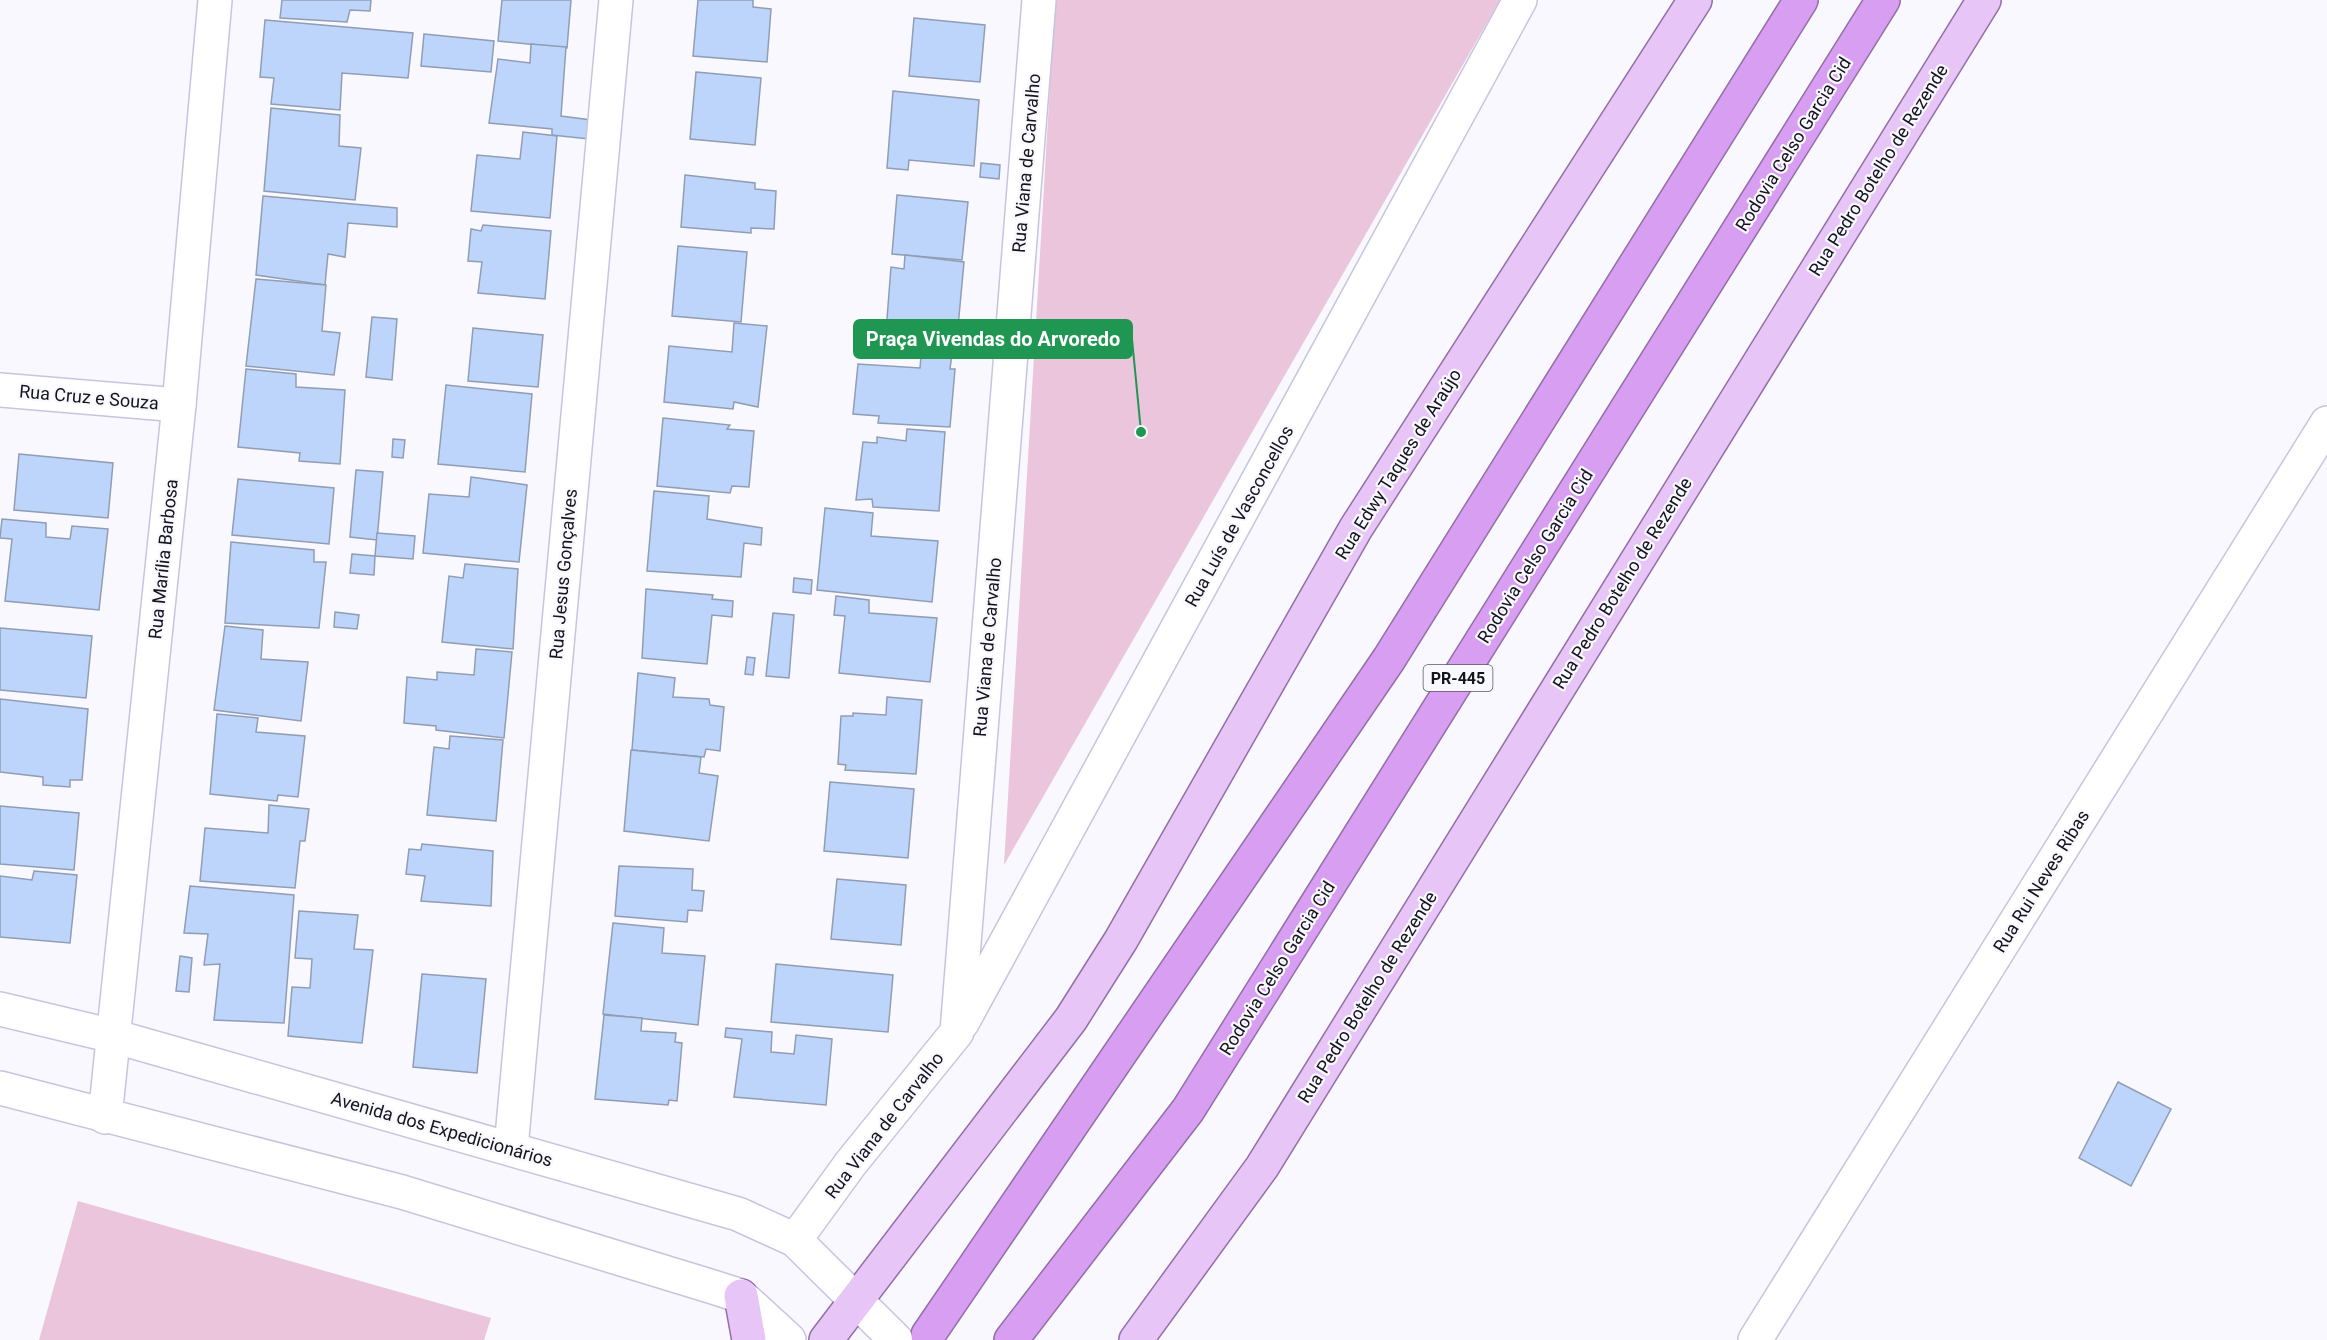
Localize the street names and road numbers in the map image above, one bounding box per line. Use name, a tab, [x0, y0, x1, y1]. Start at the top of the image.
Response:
street label: Rodovia Celso Garcia Cid	[1731, 53, 1855, 235]
street label: Rua Pedro Botelho de Rezende	[1804, 60, 1952, 280]
street label: Rua Viana de Carvalho	[1008, 72, 1044, 254]
street label: Rua Edwy Taques de Araújo	[1331, 365, 1465, 563]
street label: Rua Cruz e Souza	[18, 380, 160, 414]
street label: Rua Luís de Vasconcellos	[1180, 422, 1298, 610]
street label: Rodovia Celso Garcia Cid	[1473, 465, 1597, 647]
street label: Rua Pedro Botelho de Rezende	[1548, 473, 1696, 693]
street label: Rua Marília Barbosa	[144, 478, 182, 640]
street label: Rua Jesus Gonçalves	[545, 488, 581, 660]
street label: Rua Viana de Carvalho	[969, 556, 1005, 738]
road number: PR-445	[1424, 665, 1492, 691]
street label: Rua Rui Neves Ribas	[1989, 806, 2093, 956]
street label: Rodovia Celso Garcia Cid	[1215, 877, 1339, 1059]
street label: Rua Pedro Botelho de Rezende	[1293, 887, 1441, 1107]
street label: Rua Viana de Carvalho	[820, 1048, 948, 1202]
street label: Avenida dos Expedicionários	[329, 1087, 555, 1171]

